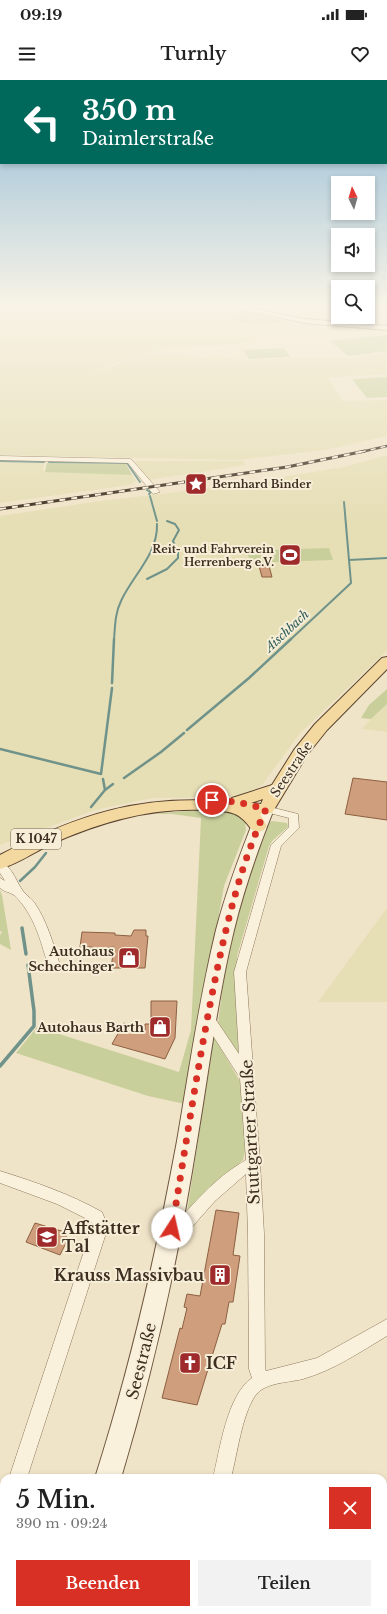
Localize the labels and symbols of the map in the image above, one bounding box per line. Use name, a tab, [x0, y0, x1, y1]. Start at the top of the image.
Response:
north arrow	[331, 176, 375, 220]
place icon: Bernhard Binder	[183, 471, 209, 497]
place label: Bernhard Binder	[212, 477, 312, 491]
place label: Reit- und Fahrverein Herrenberg e.V.	[152, 542, 274, 569]
sports icon: Reit- und Fahrverein Herrenberg e.V.	[277, 542, 303, 568]
water label: Aischbach	[260, 606, 312, 656]
street label: Seestraße	[267, 738, 316, 800]
pin	[195, 783, 229, 817]
road number: K 1047	[11, 829, 61, 849]
place label: Autohaus Schechinger	[28, 943, 115, 975]
shop icon: Autohaus Schechinger	[116, 945, 142, 971]
shop icon: Autohaus Barth	[147, 1014, 173, 1040]
place label: Autohaus Barth	[36, 1019, 145, 1036]
street label: Stuttgarter Straße	[236, 1059, 264, 1205]
position arrow	[151, 1207, 193, 1249]
place label: Affstätter Tal	[61, 1218, 140, 1256]
school or university icon: Affstätter Tal	[34, 1224, 60, 1250]
building icon: Krauss Massivbau	[207, 1262, 233, 1288]
place label: Krauss Massivbau	[54, 1265, 205, 1285]
street label: Seestraße	[122, 1320, 160, 1402]
church icon: ICF	[177, 1350, 203, 1376]
place label: ICF	[206, 1353, 237, 1373]

